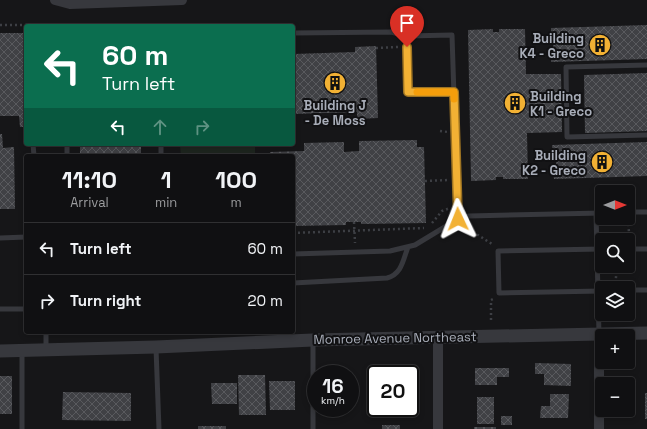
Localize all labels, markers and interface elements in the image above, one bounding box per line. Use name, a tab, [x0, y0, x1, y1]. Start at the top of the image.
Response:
pin	[390, 6, 424, 47]
icon: arrive	[396, 12, 418, 34]
place label: Building K4 - Greco	[519, 30, 584, 62]
building icon: Building K4 - Greco	[587, 32, 613, 58]
text: 60 m	[102, 37, 168, 73]
icon: left	[36, 40, 88, 92]
building icon: Building J - De Moss	[322, 70, 348, 96]
text: Turn left	[102, 72, 175, 95]
place label: Building K1 - Greco	[530, 88, 592, 120]
building icon: Building K1 - Greco	[502, 90, 528, 116]
place label: Building J - De Moss	[304, 97, 366, 129]
icon: left	[107, 116, 129, 138]
icon: ahead	[149, 116, 171, 138]
icon: right	[191, 116, 213, 138]
place label: Building K2 - Greco	[522, 147, 586, 179]
building icon: Building K2 - Greco	[589, 149, 615, 175]
text: 11:10	[62, 164, 117, 195]
text: 1	[161, 164, 172, 195]
text: 100	[215, 164, 257, 195]
north arrow	[595, 185, 635, 225]
map controls	[595, 185, 635, 417]
text: Arrival	[70, 194, 109, 211]
text: min	[155, 194, 177, 211]
text: m	[231, 194, 242, 211]
position arrow	[437, 198, 479, 240]
button: search	[595, 233, 635, 273]
icon: left	[36, 238, 58, 260]
text: Turn left	[70, 239, 132, 258]
text: 60 m	[247, 239, 283, 258]
button: layers	[595, 281, 635, 321]
icon: right	[36, 290, 58, 312]
text: Turn right	[70, 291, 141, 310]
text: 20 m	[248, 291, 283, 310]
street label: Monroe Avenue Northeast	[313, 328, 477, 348]
button: +	[595, 329, 635, 369]
speed limit sign: 20	[367, 365, 419, 417]
text: 16	[322, 373, 344, 399]
button: −	[595, 377, 635, 417]
text: km/h	[321, 394, 345, 407]

